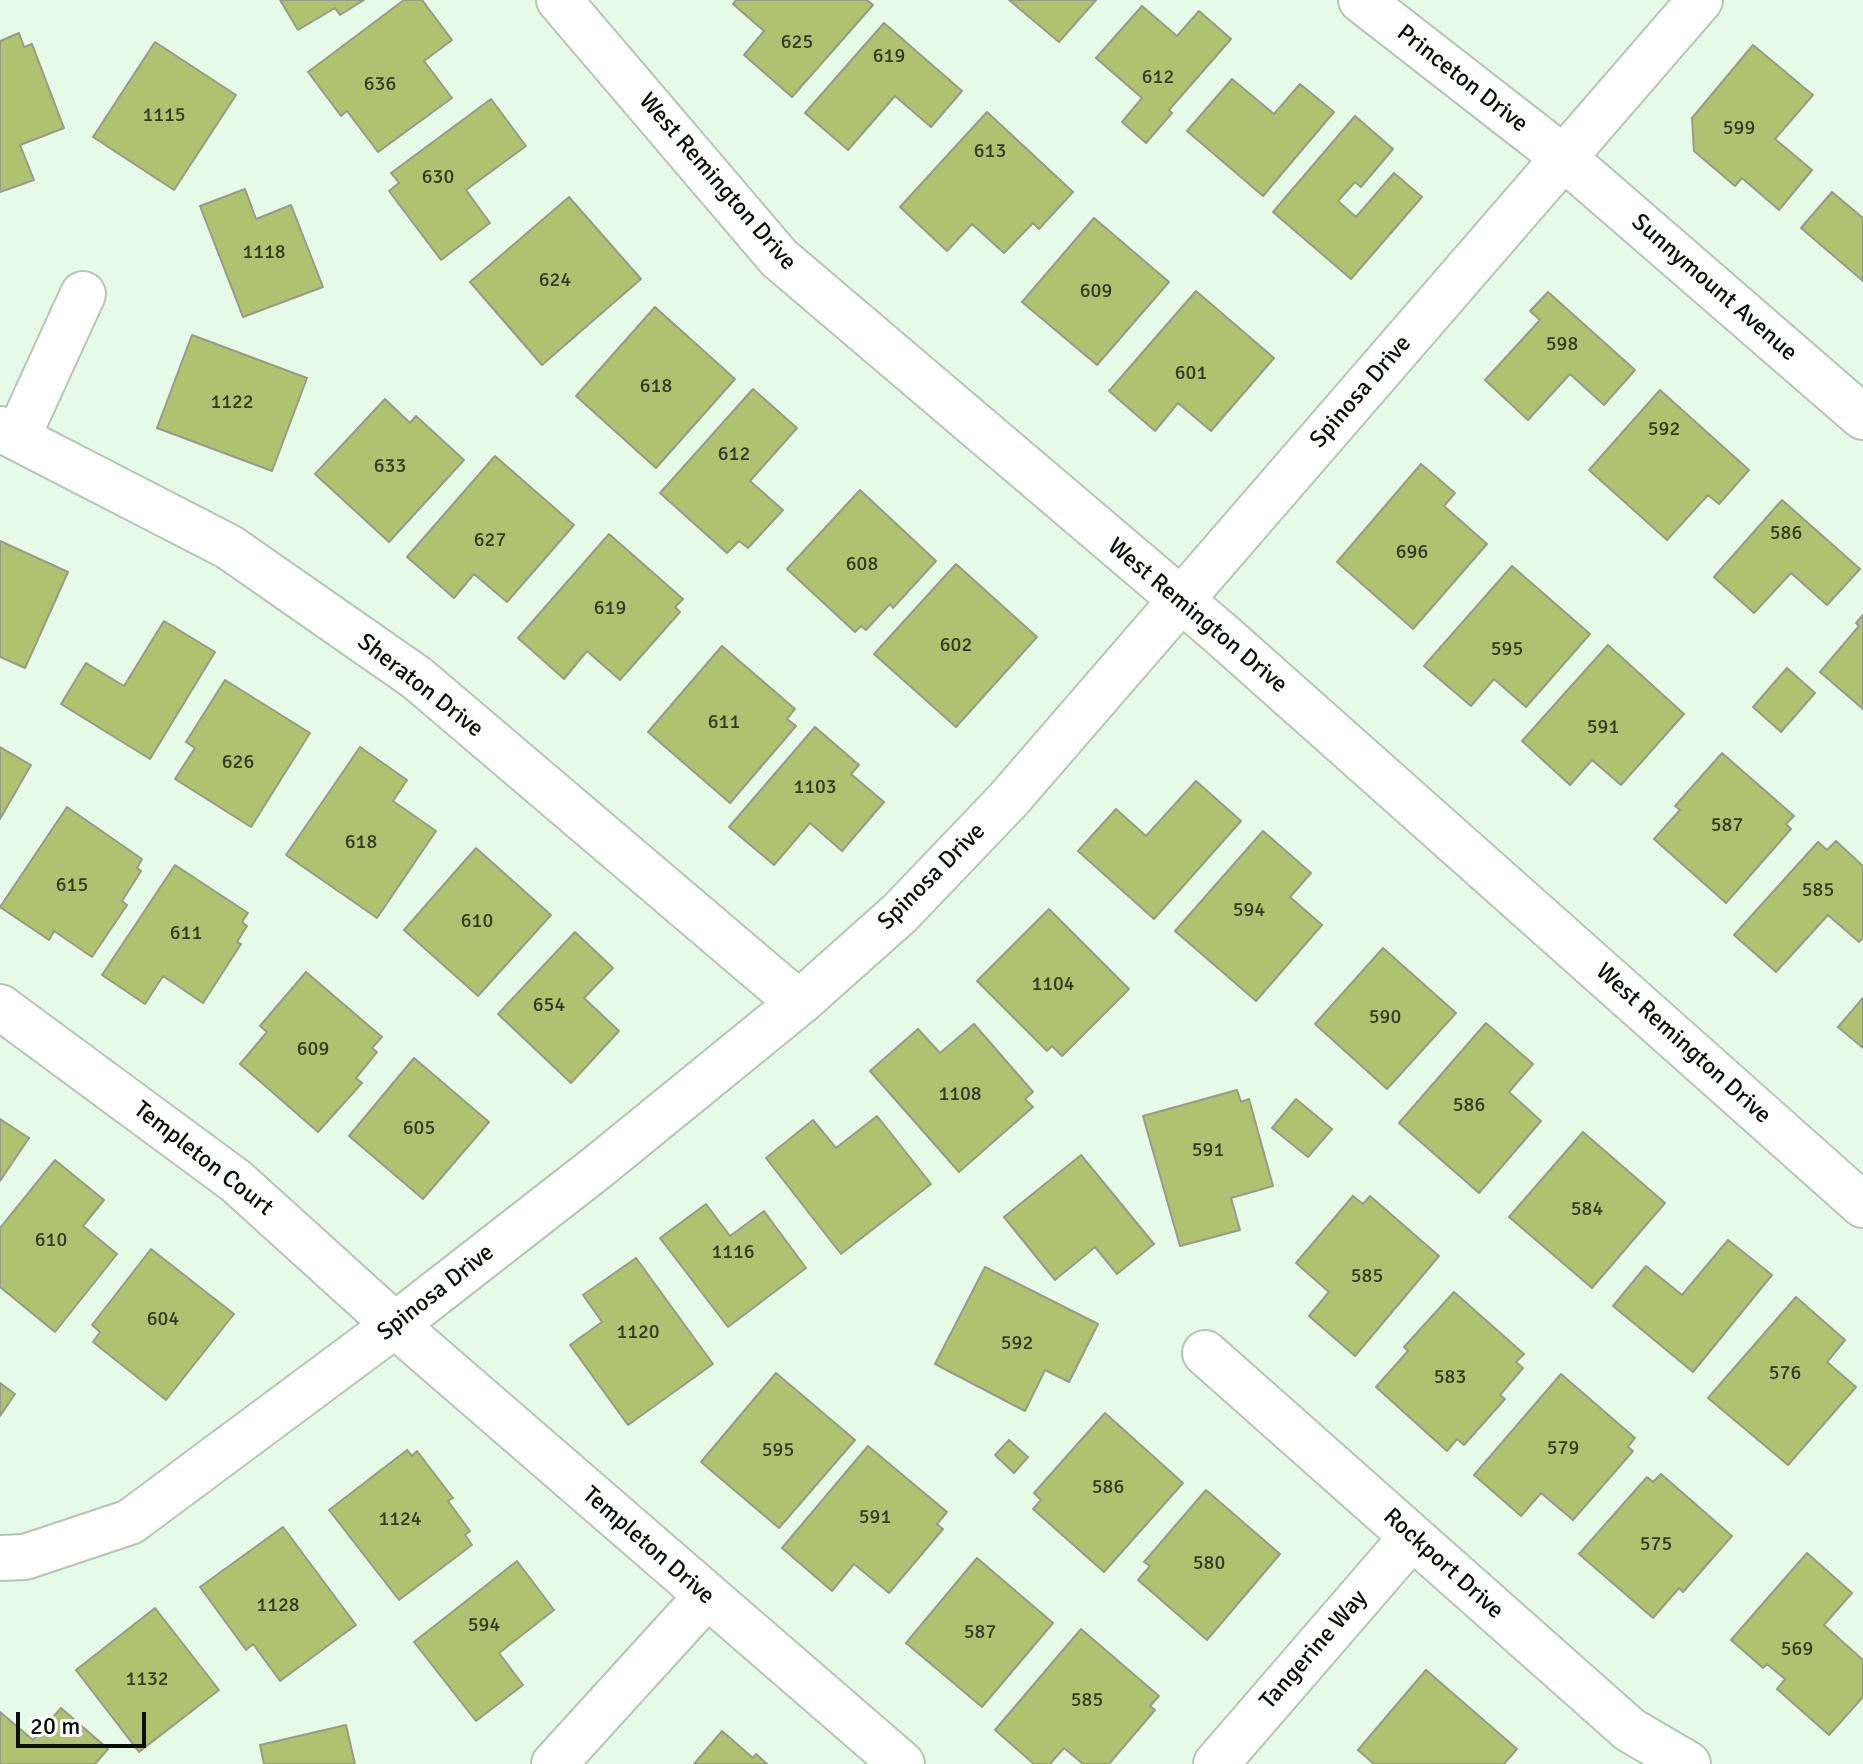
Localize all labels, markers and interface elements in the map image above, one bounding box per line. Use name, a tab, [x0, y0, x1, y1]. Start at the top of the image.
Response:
street label: Princeton Drive	[1391, 19, 1533, 139]
house number: 625	[781, 31, 813, 55]
house number: 619	[873, 45, 905, 69]
house number: 612	[1142, 66, 1174, 90]
house number: 636	[364, 73, 396, 97]
street label: West Remington Drive	[632, 87, 802, 277]
house number: 1115	[142, 104, 186, 128]
house number: 599	[1723, 117, 1755, 141]
house number: 613	[974, 140, 1006, 164]
house number: 630	[422, 166, 454, 190]
street label: Sunnymount Avenue	[1625, 208, 1803, 368]
house number: 1118	[242, 241, 286, 265]
house number: 624	[539, 269, 571, 293]
house number: 609	[1080, 280, 1112, 304]
street label: Spinosa Drive	[1304, 330, 1418, 454]
house number: 598	[1546, 333, 1578, 357]
house number: 601	[1175, 362, 1207, 386]
house number: 618	[640, 375, 672, 399]
house number: 1122	[210, 391, 254, 415]
house number: 592	[1648, 418, 1680, 442]
house number: 612	[718, 443, 750, 467]
house number: 633	[374, 455, 406, 479]
house number: 586	[1770, 522, 1802, 546]
house number: 627	[474, 529, 506, 553]
street label: West Remington Drive	[1101, 532, 1293, 700]
house number: 696	[1396, 541, 1428, 565]
house number: 608	[846, 553, 878, 577]
house number: 619	[594, 597, 626, 621]
street label: Sheraton Drive	[351, 628, 489, 744]
house number: 602	[940, 634, 972, 658]
house number: 595	[1491, 638, 1523, 662]
house number: 611	[708, 711, 740, 735]
house number: 591	[1587, 716, 1619, 740]
house number: 626	[222, 751, 254, 775]
house number: 1103	[793, 776, 837, 800]
house number: 587	[1711, 814, 1743, 838]
street label: Spinosa Drive	[872, 817, 992, 937]
house number: 618	[345, 831, 377, 855]
house number: 615	[56, 874, 88, 898]
house number: 585	[1802, 879, 1834, 903]
house number: 594	[1233, 899, 1265, 923]
house number: 610	[461, 910, 493, 934]
house number: 611	[170, 922, 202, 946]
street label: West Remington Drive	[1589, 958, 1777, 1130]
house number: 1104	[1031, 973, 1075, 997]
house number: 654	[533, 994, 565, 1018]
house number: 590	[1369, 1006, 1401, 1030]
house number: 609	[297, 1038, 329, 1062]
house number: 1108	[938, 1083, 982, 1107]
house number: 586	[1453, 1094, 1485, 1118]
street label: Templeton Court	[127, 1096, 279, 1222]
house number: 605	[403, 1117, 435, 1141]
house number: 591	[1192, 1139, 1224, 1163]
house number: 584	[1571, 1198, 1603, 1222]
house number: 610	[35, 1229, 67, 1253]
street label: Spinosa Drive	[372, 1239, 500, 1347]
house number: 1116	[711, 1241, 755, 1265]
house number: 585	[1351, 1265, 1383, 1289]
house number: 604	[147, 1308, 179, 1332]
house number: 1120	[616, 1321, 660, 1345]
house number: 592	[1001, 1332, 1033, 1356]
house number: 576	[1769, 1362, 1801, 1386]
house number: 583	[1434, 1366, 1466, 1390]
house number: 579	[1547, 1437, 1579, 1461]
house number: 595	[762, 1439, 794, 1463]
house number: 586	[1092, 1476, 1124, 1500]
street label: Templeton Drive	[576, 1481, 720, 1611]
street label: Rockport Drive	[1377, 1503, 1509, 1625]
house number: 591	[859, 1506, 891, 1530]
house number: 1124	[378, 1508, 422, 1532]
house number: 575	[1640, 1533, 1672, 1557]
house number: 580	[1193, 1552, 1225, 1576]
street label: Tangerine Way	[1254, 1584, 1374, 1716]
house number: 1128	[256, 1594, 300, 1618]
house number: 594	[468, 1614, 500, 1638]
house number: 587	[964, 1621, 996, 1645]
house number: 569	[1781, 1638, 1813, 1662]
house number: 1132	[125, 1668, 169, 1692]
house number: 585	[1071, 1689, 1103, 1713]
scale bar	[20, 1696, 150, 1746]
text: 20 m	[30, 1711, 80, 1741]

